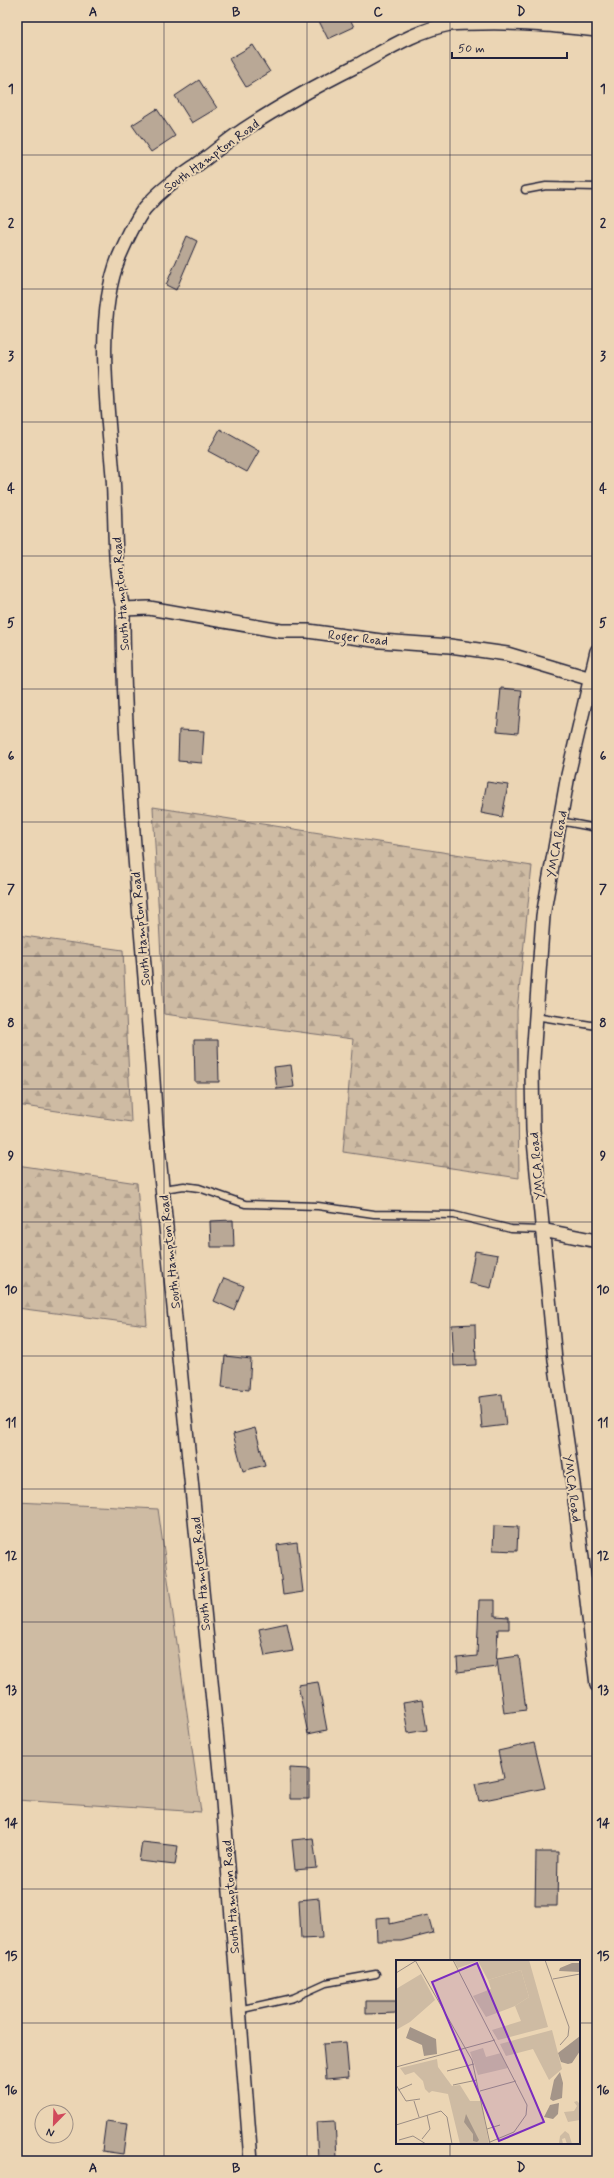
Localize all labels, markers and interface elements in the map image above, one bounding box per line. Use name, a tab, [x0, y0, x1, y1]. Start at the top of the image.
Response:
text: A	[89, 4, 97, 21]
text: B	[232, 4, 241, 21]
text: C	[373, 4, 383, 21]
text: D	[517, 4, 526, 21]
scale bar	[452, 34, 567, 60]
text: 50 m	[458, 41, 485, 57]
text: 1	[8, 81, 14, 98]
text: 1	[600, 81, 606, 98]
street label: South Hampton Road	[161, 116, 263, 197]
text: 2	[8, 215, 15, 232]
text: 2	[600, 215, 607, 232]
text: 3	[8, 348, 14, 365]
text: 3	[600, 348, 606, 365]
text: 4	[7, 481, 15, 498]
text: 4	[599, 481, 607, 498]
street label: South Hampton Road	[109, 536, 134, 651]
text: 5	[7, 615, 15, 632]
text: 5	[599, 615, 607, 632]
street label: Roger Road	[327, 627, 389, 652]
text: 6	[8, 748, 15, 765]
text: 6	[600, 748, 607, 765]
street label: YMCA Road	[543, 809, 572, 879]
street label: South Hampton Road	[128, 871, 155, 986]
text: 7	[7, 881, 15, 898]
text: 7	[599, 881, 607, 898]
text: 8	[7, 1015, 15, 1032]
text: 8	[599, 1015, 607, 1032]
street label: YMCA Road	[526, 1131, 549, 1201]
text: 9	[8, 1148, 15, 1165]
text: 9	[600, 1148, 607, 1165]
street label: South Hampton Road	[156, 1194, 185, 1310]
text: 10	[4, 1282, 18, 1299]
text: 10	[596, 1282, 610, 1299]
text: 11	[5, 1415, 17, 1432]
text: 11	[597, 1415, 609, 1432]
street label: YMCA Road	[558, 1453, 585, 1523]
street label: South Hampton Road	[188, 1516, 215, 1631]
text: 12	[5, 1548, 17, 1565]
text: 12	[597, 1548, 609, 1565]
text: 13	[5, 1682, 17, 1699]
text: 13	[597, 1682, 609, 1699]
text: 14	[4, 1815, 18, 1832]
text: 14	[596, 1815, 610, 1832]
street label: South Hampton Road	[219, 1839, 244, 1954]
text: 15	[5, 1948, 17, 1965]
text: 15	[597, 1948, 609, 1965]
inset map	[396, 1960, 580, 2144]
text: 16	[4, 2082, 18, 2099]
text: 16	[596, 2082, 610, 2099]
north arrow	[34, 2104, 74, 2144]
text: N	[44, 2124, 57, 2140]
text: A	[89, 2160, 97, 2177]
text: B	[232, 2160, 241, 2177]
text: C	[373, 2160, 383, 2177]
text: D	[517, 2160, 526, 2177]

